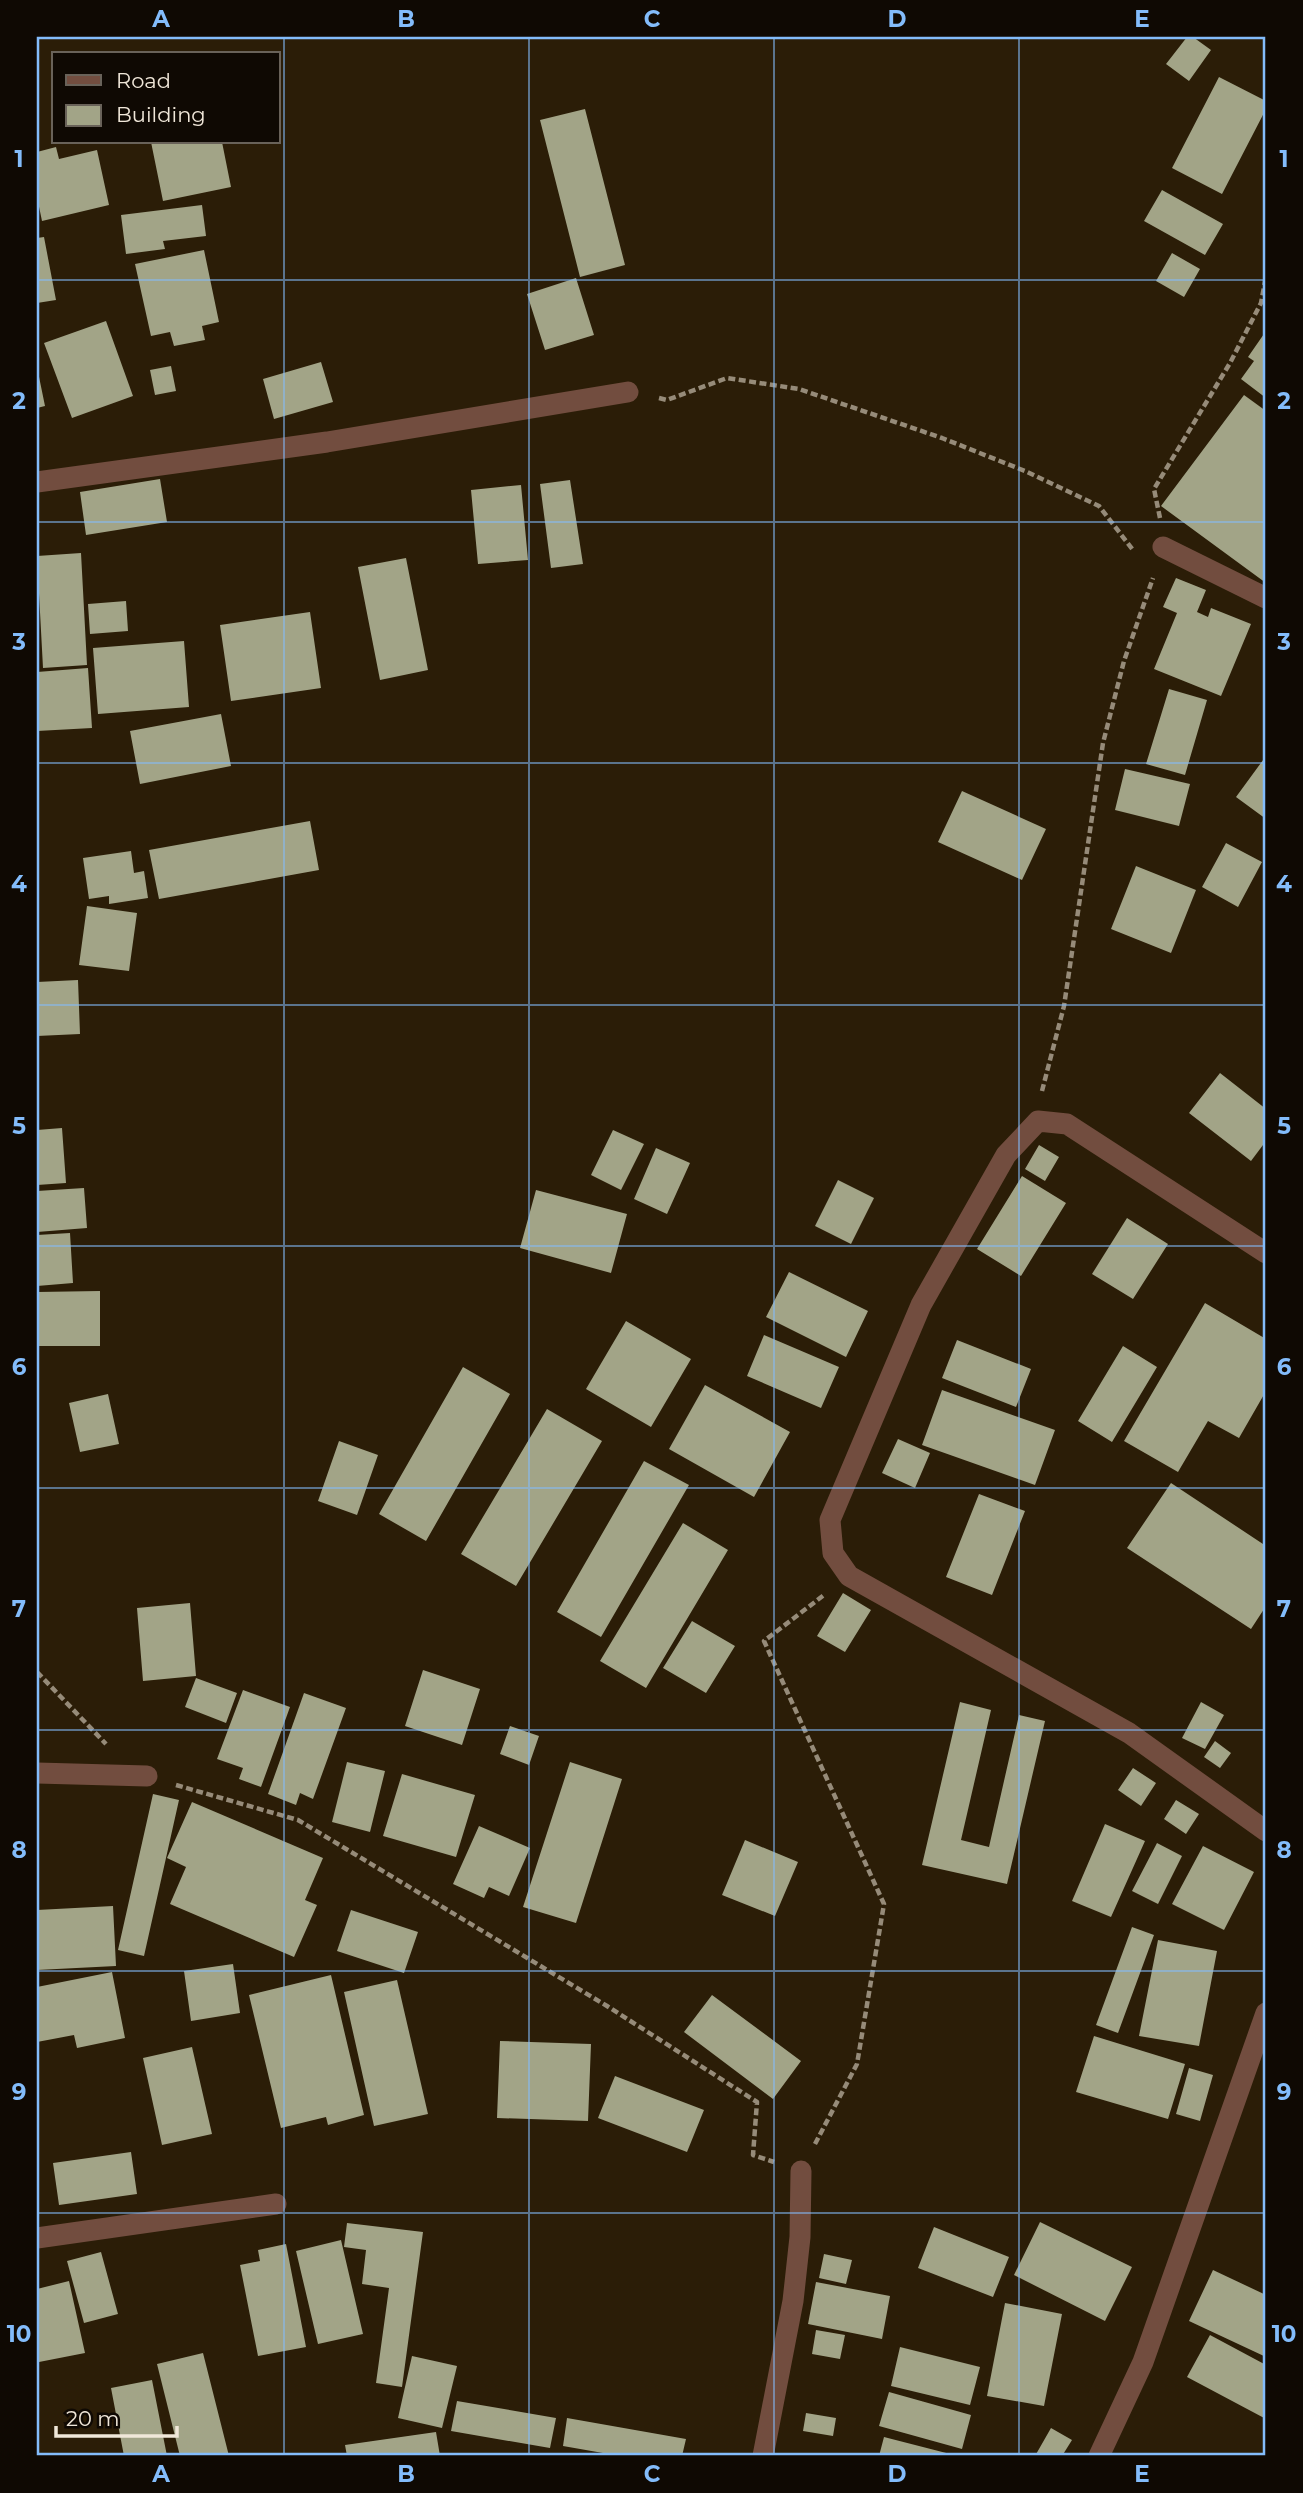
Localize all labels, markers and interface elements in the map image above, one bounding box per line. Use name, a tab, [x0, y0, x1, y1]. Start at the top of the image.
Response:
text: A	[151, 5, 170, 33]
text: B	[397, 5, 415, 33]
text: C	[644, 5, 661, 33]
text: D	[888, 5, 907, 33]
text: E	[1134, 5, 1150, 33]
legend	[52, 52, 280, 144]
text: Road	[116, 68, 171, 93]
text: Building	[116, 102, 206, 127]
text: 1	[14, 145, 24, 173]
text: 1	[1279, 145, 1289, 173]
text: 2	[12, 387, 26, 415]
text: 2	[1277, 387, 1291, 415]
text: 3	[11, 628, 26, 656]
text: 3	[1276, 628, 1291, 656]
text: 4	[11, 870, 27, 898]
text: 4	[1276, 870, 1292, 898]
text: 5	[12, 1112, 26, 1140]
text: 5	[1277, 1112, 1291, 1140]
text: 6	[12, 1353, 27, 1381]
text: 6	[1277, 1353, 1292, 1381]
text: 7	[12, 1595, 26, 1623]
text: 7	[1277, 1595, 1291, 1623]
text: 8	[11, 1836, 27, 1864]
text: 8	[1276, 1836, 1292, 1864]
text: 9	[12, 2078, 26, 2106]
text: 9	[1277, 2078, 1291, 2106]
text: 10	[7, 2320, 31, 2348]
text: 10	[1272, 2320, 1296, 2348]
scale bar	[56, 2395, 177, 2439]
text: 20 m	[66, 2406, 120, 2431]
text: A	[151, 2460, 170, 2488]
text: B	[397, 2460, 415, 2488]
text: C	[644, 2460, 661, 2488]
text: D	[888, 2460, 907, 2488]
text: E	[1134, 2460, 1150, 2488]

